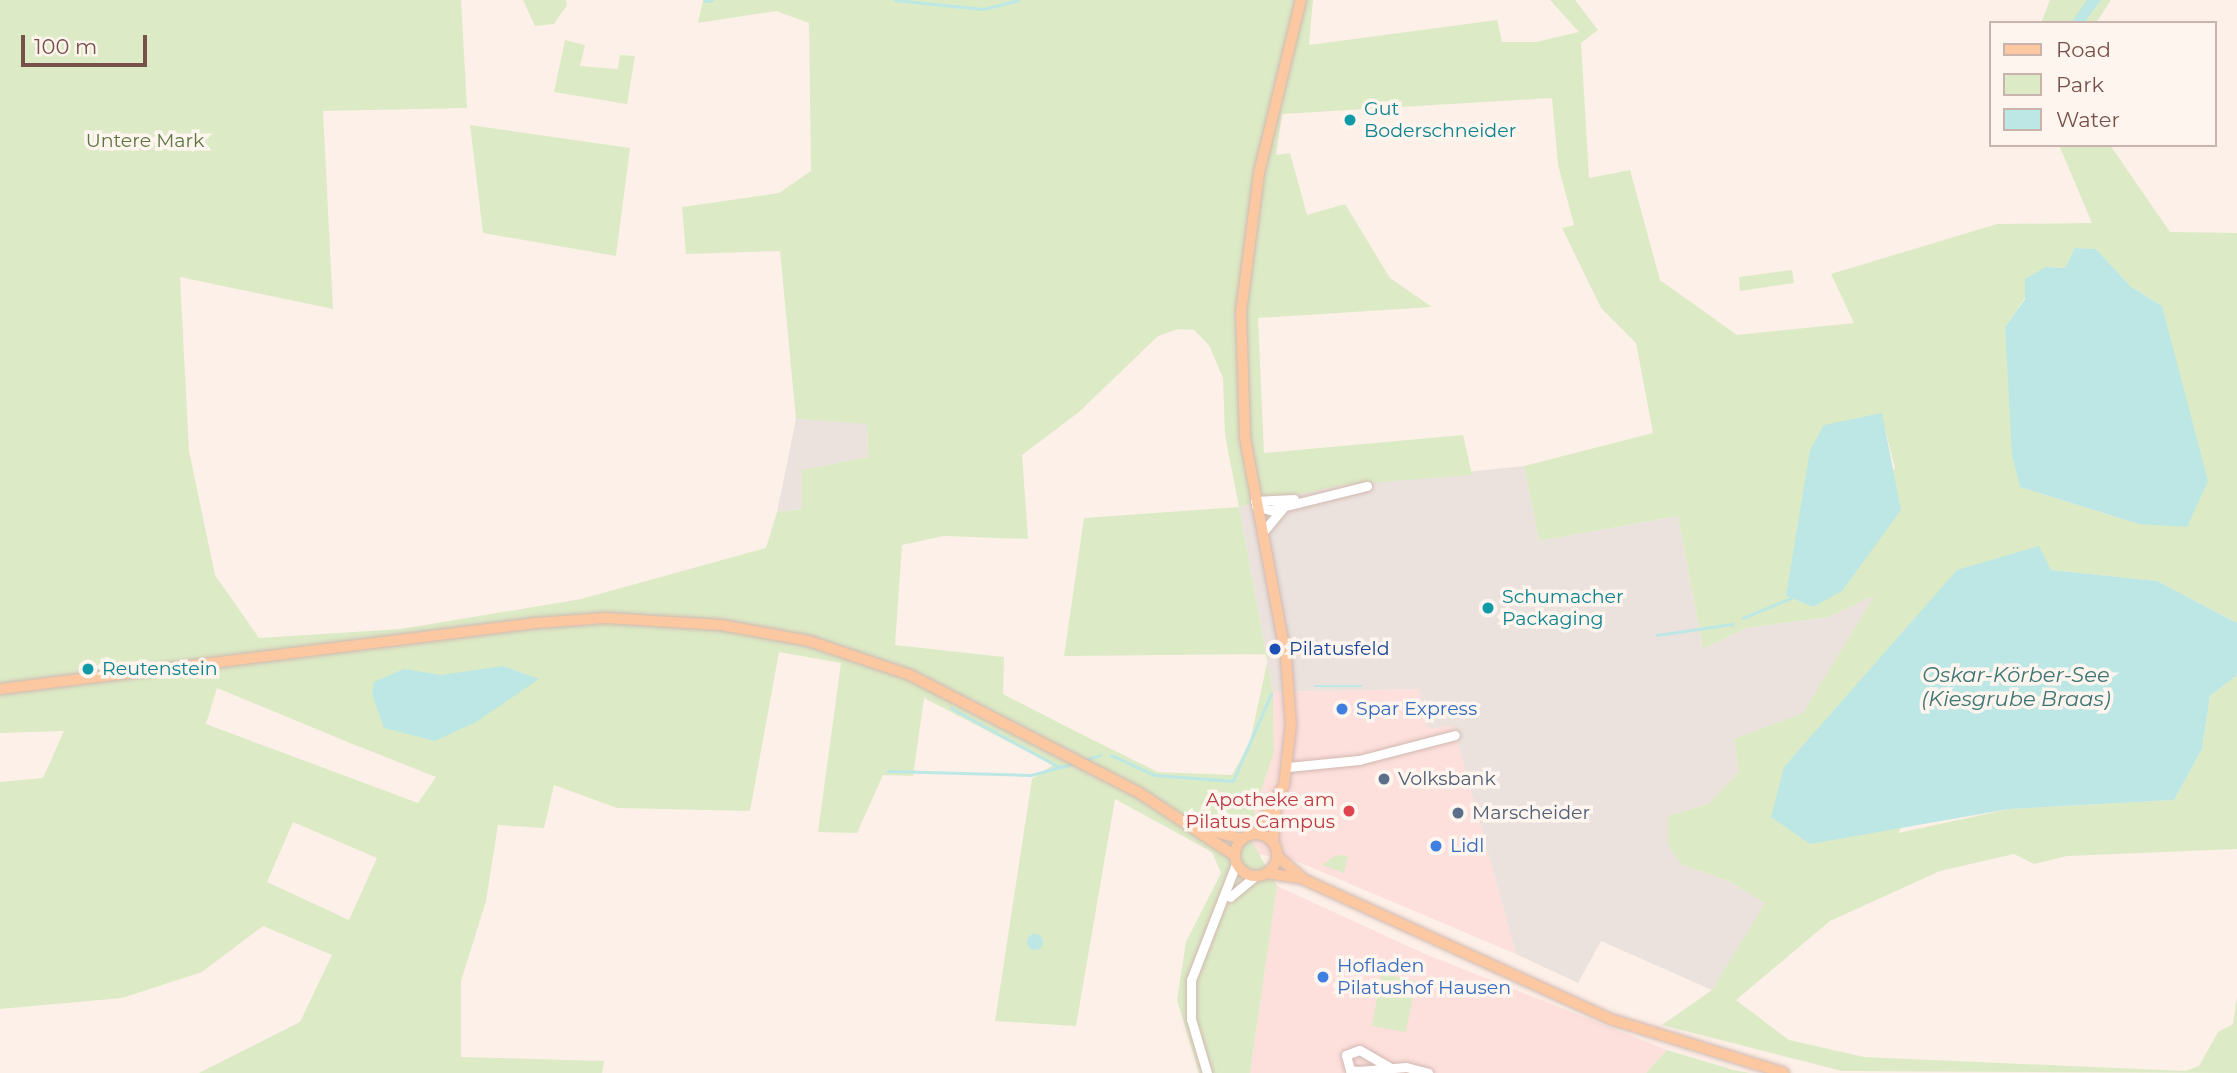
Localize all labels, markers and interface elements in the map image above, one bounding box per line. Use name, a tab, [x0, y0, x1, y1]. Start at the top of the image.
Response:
scale bar	[24, 21, 150, 65]
legend	[1988, 21, 2216, 147]
text: 100 m	[34, 34, 97, 59]
text: Road	[2056, 37, 2111, 62]
text: Park	[2056, 72, 2104, 97]
place label: Gut Boderschneider	[1364, 98, 1516, 142]
text: Water	[2056, 107, 2120, 132]
marker: Gut Boderschneider	[1342, 112, 1358, 128]
park label: Untere Mark	[86, 130, 204, 152]
place label: Schumacher Packaging	[1502, 586, 1624, 630]
marker: Schumacher Packaging	[1480, 600, 1496, 616]
place label: Pilatusfeld	[1289, 638, 1390, 660]
marker: Pilatusfeld	[1267, 641, 1283, 657]
place label: Reutenstein	[102, 658, 218, 680]
marker: Reutenstein	[80, 661, 96, 677]
water label: Oskar-Körber-See (Kiesgrube Braas)	[1921, 662, 2111, 712]
place label: Spar Express	[1356, 698, 1477, 720]
marker: Spar Express	[1334, 701, 1350, 717]
place label: Volksbank	[1398, 768, 1496, 790]
marker: Volksbank	[1376, 771, 1392, 787]
place label: Apotheke am Pilatus Campus	[1186, 789, 1335, 833]
place label: Marscheider	[1472, 802, 1590, 824]
marker: Apotheke am Pilatus Campus	[1341, 803, 1357, 819]
marker: Marscheider	[1450, 805, 1466, 821]
place label: Lidl	[1450, 835, 1484, 857]
marker: Lidl	[1428, 838, 1444, 854]
place label: Hofladen Pilatushof Hausen	[1337, 955, 1511, 999]
marker: Hofladen Pilatushof Hausen	[1315, 969, 1331, 985]

